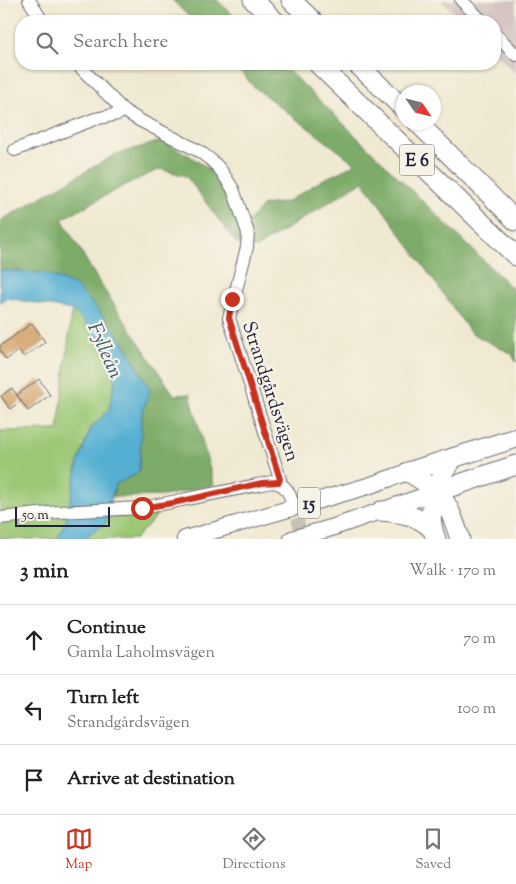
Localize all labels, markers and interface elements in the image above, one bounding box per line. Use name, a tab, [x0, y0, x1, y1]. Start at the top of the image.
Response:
search box	[15, 15, 501, 70]
icon: search	[33, 29, 61, 57]
text: Search here	[73, 29, 168, 56]
north arrow	[396, 85, 441, 130]
road number: E 6	[400, 144, 434, 176]
route end	[221, 288, 244, 311]
water label: Fylleån	[79, 318, 129, 384]
street label: Strandgårdsvägen	[234, 318, 305, 465]
road number: 15	[298, 488, 320, 518]
route start	[131, 497, 154, 520]
scale bar	[15, 504, 110, 527]
text: 50 m	[22, 506, 49, 526]
text: 3 min	[20, 557, 69, 587]
text: Walk · 170 m	[409, 560, 496, 583]
text: Continue	[67, 615, 146, 642]
icon: ahead	[20, 626, 48, 654]
text: 70 m	[463, 628, 496, 651]
text: Gamla Laholmsvägen	[67, 642, 215, 665]
text: Turn left	[67, 685, 139, 712]
icon: left	[20, 696, 48, 724]
text: 100 m	[457, 698, 496, 721]
text: Strandgårdsvägen	[67, 712, 190, 735]
icon: arrive	[20, 766, 48, 794]
text: Arrive at destination	[67, 766, 235, 793]
tab: Map	[65, 825, 93, 875]
tab: Directions	[222, 825, 286, 875]
tab: Saved	[415, 825, 451, 875]

